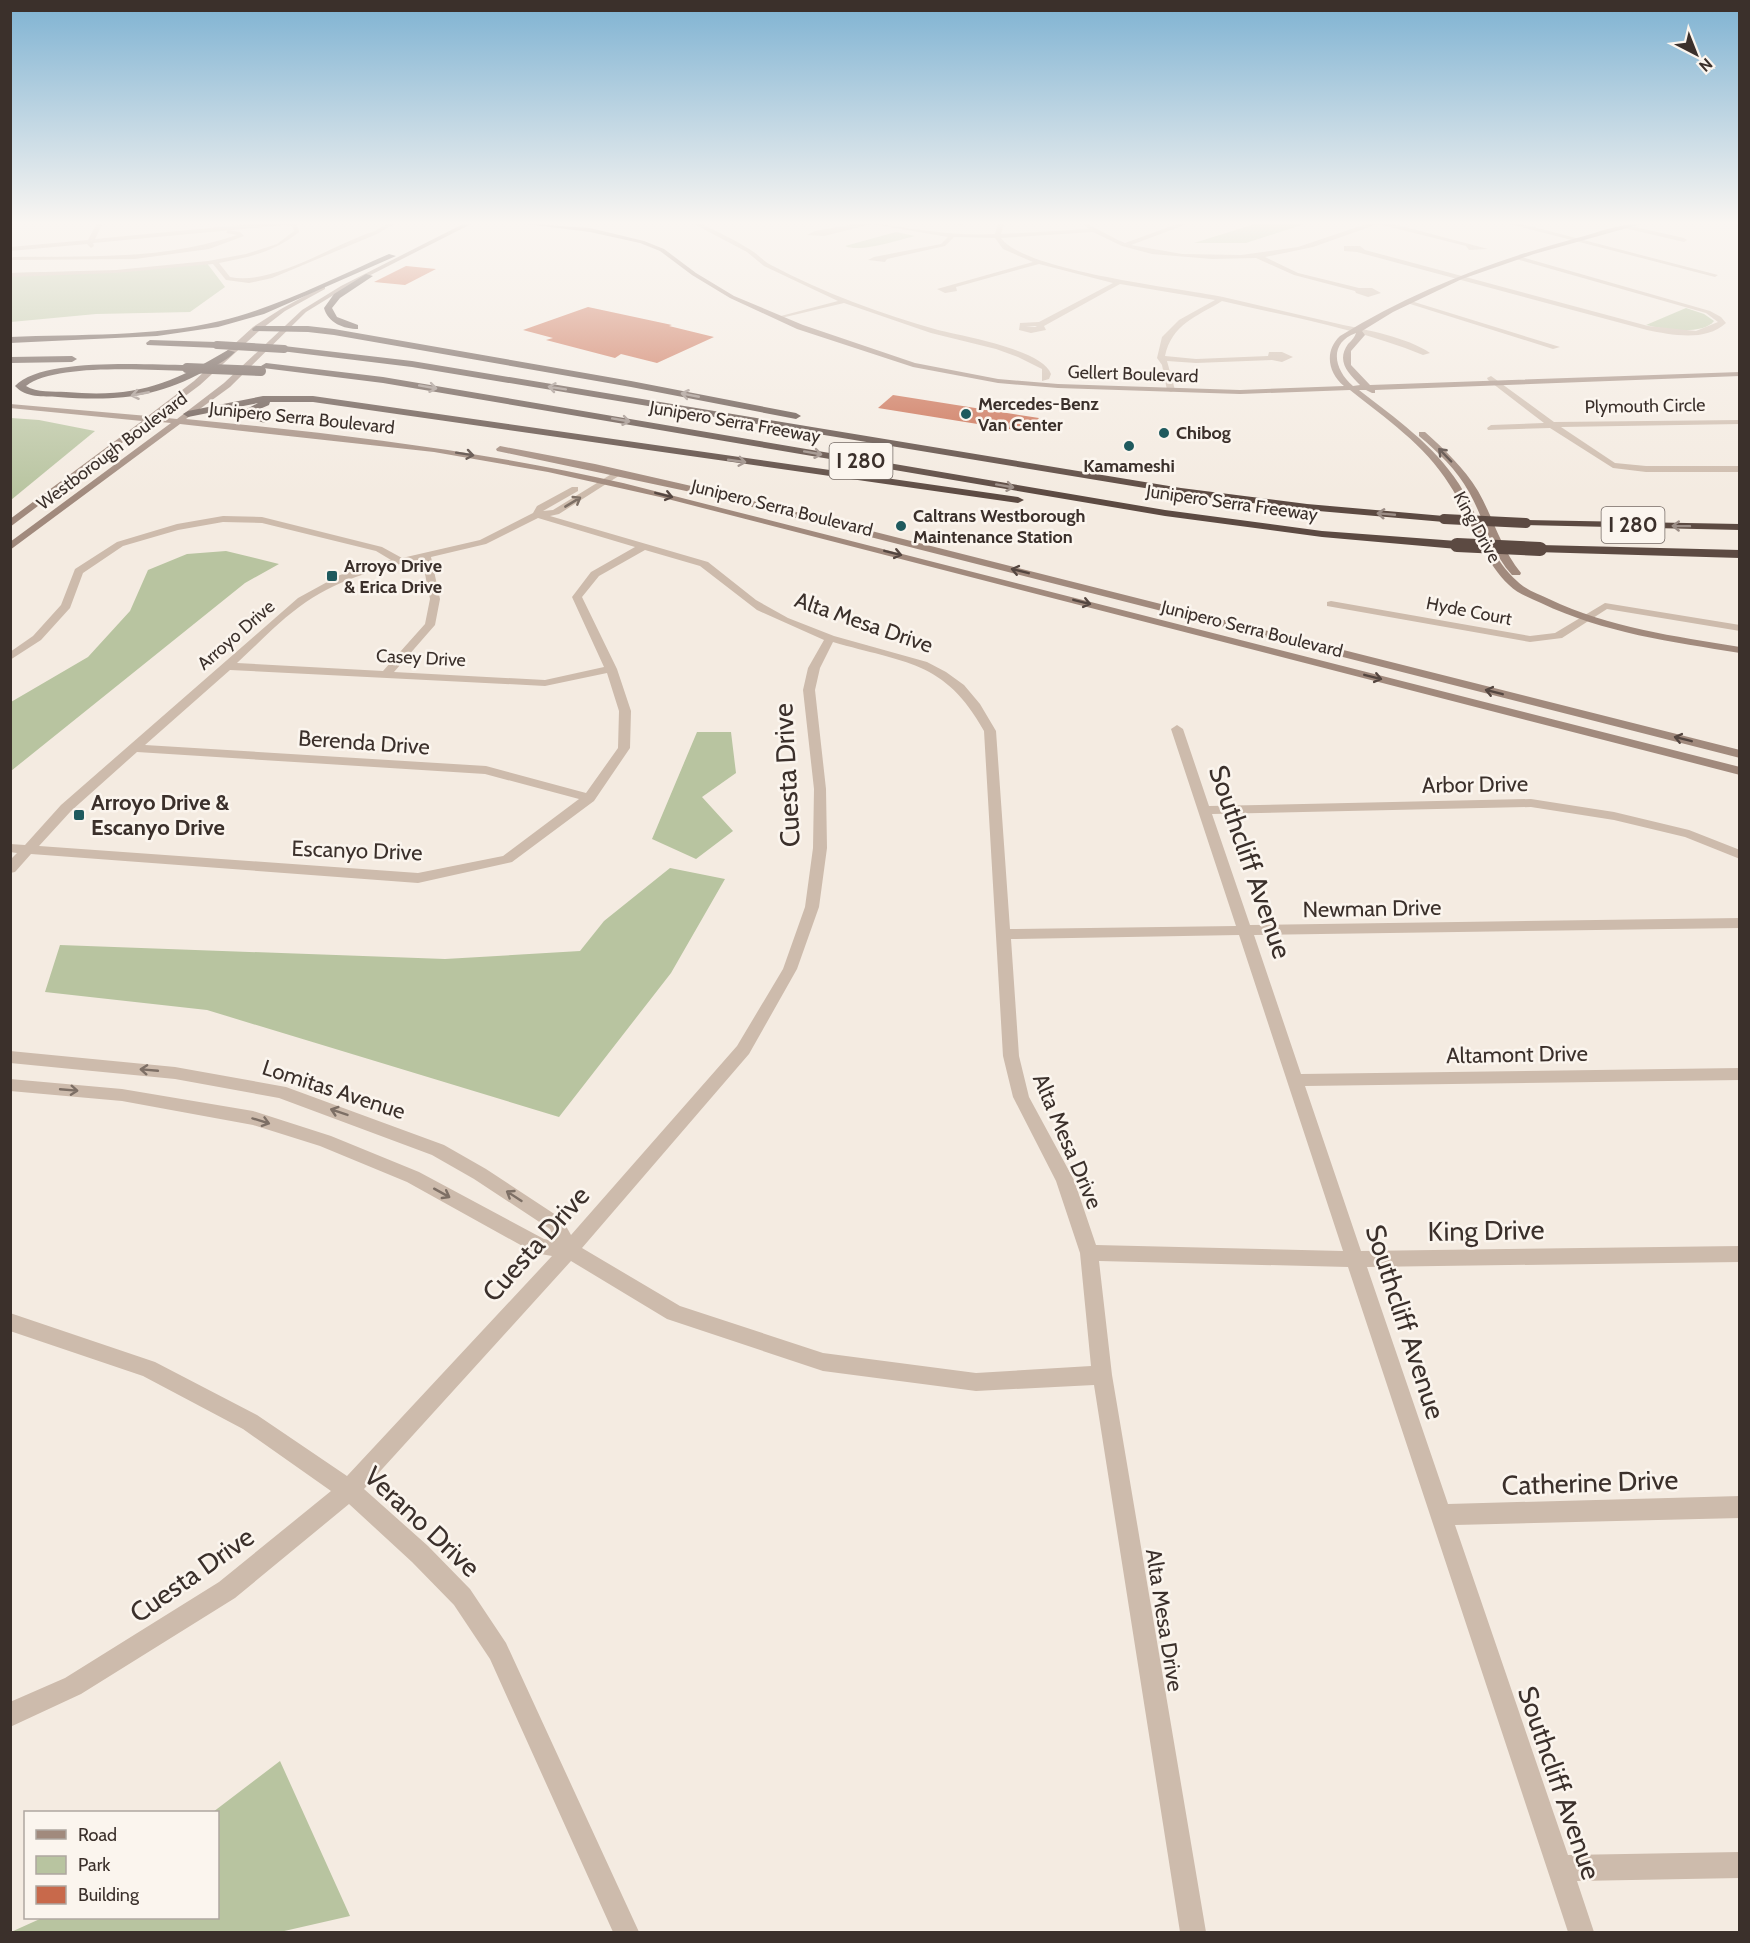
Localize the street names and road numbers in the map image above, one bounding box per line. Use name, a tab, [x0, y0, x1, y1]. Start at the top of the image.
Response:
street label: Gellert Boulevard	[1067, 361, 1199, 387]
street label: Westborough Boulevard	[32, 387, 192, 515]
street label: Plymouth Circle	[1584, 394, 1706, 418]
street label: Junipero Serra Freeway	[647, 396, 822, 448]
street label: Junipero Serra Boulevard	[207, 397, 396, 439]
road number: I 280	[830, 443, 892, 479]
street label: Junipero Serra Boulevard	[688, 475, 875, 541]
street label: Junipero Serra Freeway	[1144, 480, 1319, 526]
street label: King Drive	[1448, 488, 1506, 566]
road number: I 280	[1602, 507, 1664, 543]
street label: Alta Mesa Drive	[791, 586, 936, 659]
street label: Hyde Court	[1424, 592, 1514, 630]
street label: Arroyo Drive	[193, 595, 279, 675]
street label: Junipero Serra Boulevard	[1158, 596, 1345, 662]
street label: Casey Drive	[376, 645, 466, 671]
street label: Cuesta Drive	[766, 702, 807, 848]
street label: Berenda Drive	[297, 724, 431, 761]
street label: Southcliff Avenue	[1202, 761, 1299, 963]
street label: Arbor Drive	[1422, 770, 1528, 799]
street label: Escanyo Drive	[291, 835, 423, 866]
street label: Newman Drive	[1302, 894, 1442, 923]
street label: Altamont Drive	[1446, 1040, 1588, 1069]
street label: Lomitas Avenue	[259, 1054, 409, 1125]
street label: Alta Mesa Drive	[1027, 1070, 1108, 1213]
street label: Cuesta Drive	[475, 1179, 596, 1308]
street label: King Drive	[1427, 1213, 1545, 1248]
street label: Southcliff Avenue	[1359, 1220, 1452, 1423]
street label: Verano Drive	[357, 1460, 487, 1584]
street label: Catherine Drive	[1501, 1463, 1679, 1502]
street label: Cuesta Drive	[123, 1520, 260, 1629]
street label: Alta Mesa Drive	[1140, 1547, 1189, 1693]
street label: Southcliff Avenue	[1511, 1682, 1608, 1884]

